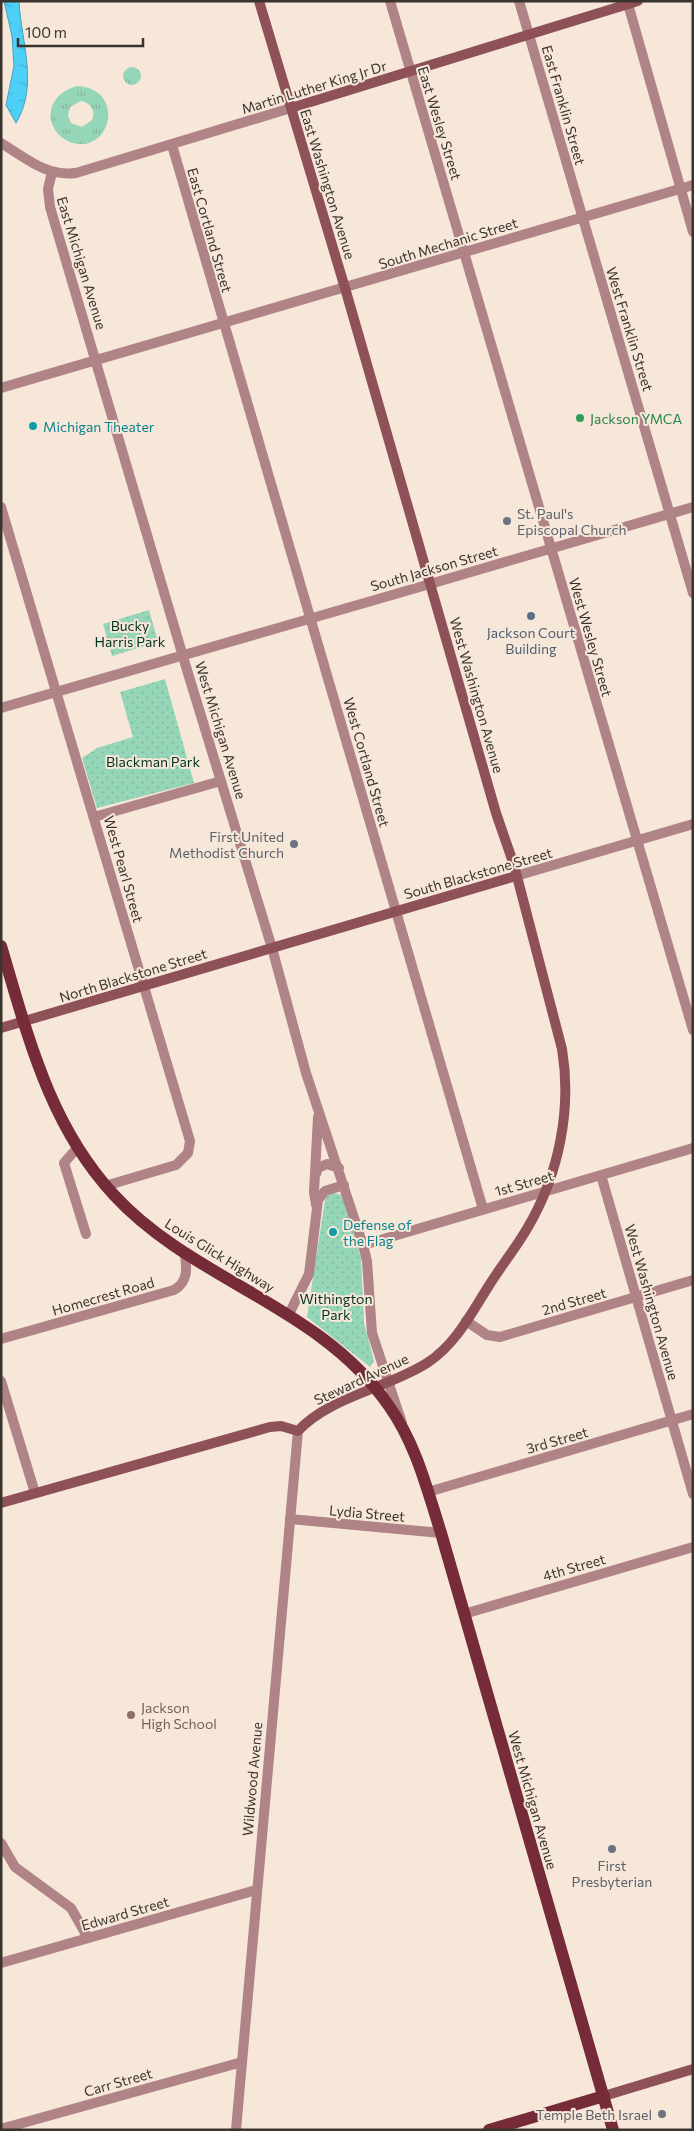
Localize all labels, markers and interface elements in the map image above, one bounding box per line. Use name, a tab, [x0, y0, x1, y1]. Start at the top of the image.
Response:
scale bar	[18, 15, 142, 47]
text: 100 m	[25, 23, 67, 41]
street label: East Franklin Street	[539, 43, 589, 167]
street label: Martin Luther King Jr Dr	[239, 57, 389, 117]
street label: East Wesley Street	[415, 64, 465, 182]
street label: East Washington Avenue	[297, 107, 359, 261]
street label: East Cortland Street	[184, 166, 236, 295]
street label: East Michigan Avenue	[54, 194, 110, 332]
street label: South Mechanic Street	[376, 214, 520, 272]
street label: West Franklin Street	[603, 265, 657, 393]
place label: Jackson YMCA	[590, 410, 682, 427]
marker: Jackson YMCA	[574, 412, 586, 424]
place label: Michigan Theater	[43, 418, 155, 435]
marker: Michigan Theater	[27, 420, 39, 432]
place label: St. Paul's Episcopal Church	[517, 505, 626, 538]
marker: St. Paul's Episcopal Church	[501, 515, 513, 527]
street label: South Jackson Street	[368, 542, 500, 594]
street label: West Wesley Street	[566, 576, 616, 699]
marker: Jackson Court Building	[525, 610, 537, 622]
street label: West Washington Avenue	[447, 615, 507, 775]
park label: Bucky Harris Park	[95, 617, 166, 650]
place label: Jackson Court Building	[487, 624, 575, 657]
street label: West Michigan Avenue	[192, 659, 250, 801]
street label: West Cortland Street	[340, 695, 394, 829]
park label: Blackman Park	[106, 753, 200, 770]
street label: West Pearl Street	[101, 814, 147, 925]
place label: First United Methodist Church	[169, 828, 284, 861]
marker: First United Methodist Church	[288, 838, 300, 850]
street label: South Blackstone Street	[402, 844, 554, 902]
street label: North Blackstone Street	[57, 944, 209, 1006]
street label: 1st Street	[493, 1166, 556, 1199]
street label: Louis Glick Highway	[162, 1214, 278, 1296]
place label: Defense of the Flag	[343, 1216, 412, 1249]
street label: West Washington Avenue	[622, 1222, 682, 1382]
marker: Defense of the Flag	[327, 1226, 339, 1238]
street label: Homecrest Road	[50, 1273, 156, 1319]
street label: 2nd Street	[540, 1284, 608, 1318]
park label: Withington Park	[300, 1290, 372, 1323]
street label: Steward Avenue	[311, 1350, 411, 1408]
street label: 3rd Street	[524, 1423, 590, 1457]
street label: Lydia Street	[328, 1501, 406, 1525]
street label: 4th Street	[541, 1550, 608, 1584]
place label: Jackson High School	[141, 1699, 217, 1732]
marker: Jackson High School	[125, 1709, 137, 1721]
street label: Wildwood Avenue	[239, 1721, 265, 1837]
street label: West Michigan Avenue	[505, 1729, 561, 1871]
marker: First Presbyterian	[606, 1843, 618, 1855]
place label: First Presbyterian	[572, 1857, 652, 1890]
street label: Edward Street	[79, 1892, 171, 1934]
street label: Carr Street	[82, 2064, 154, 2100]
place label: Temple Beth Israel	[536, 2106, 652, 2123]
marker: Temple Beth Israel	[656, 2108, 668, 2120]

